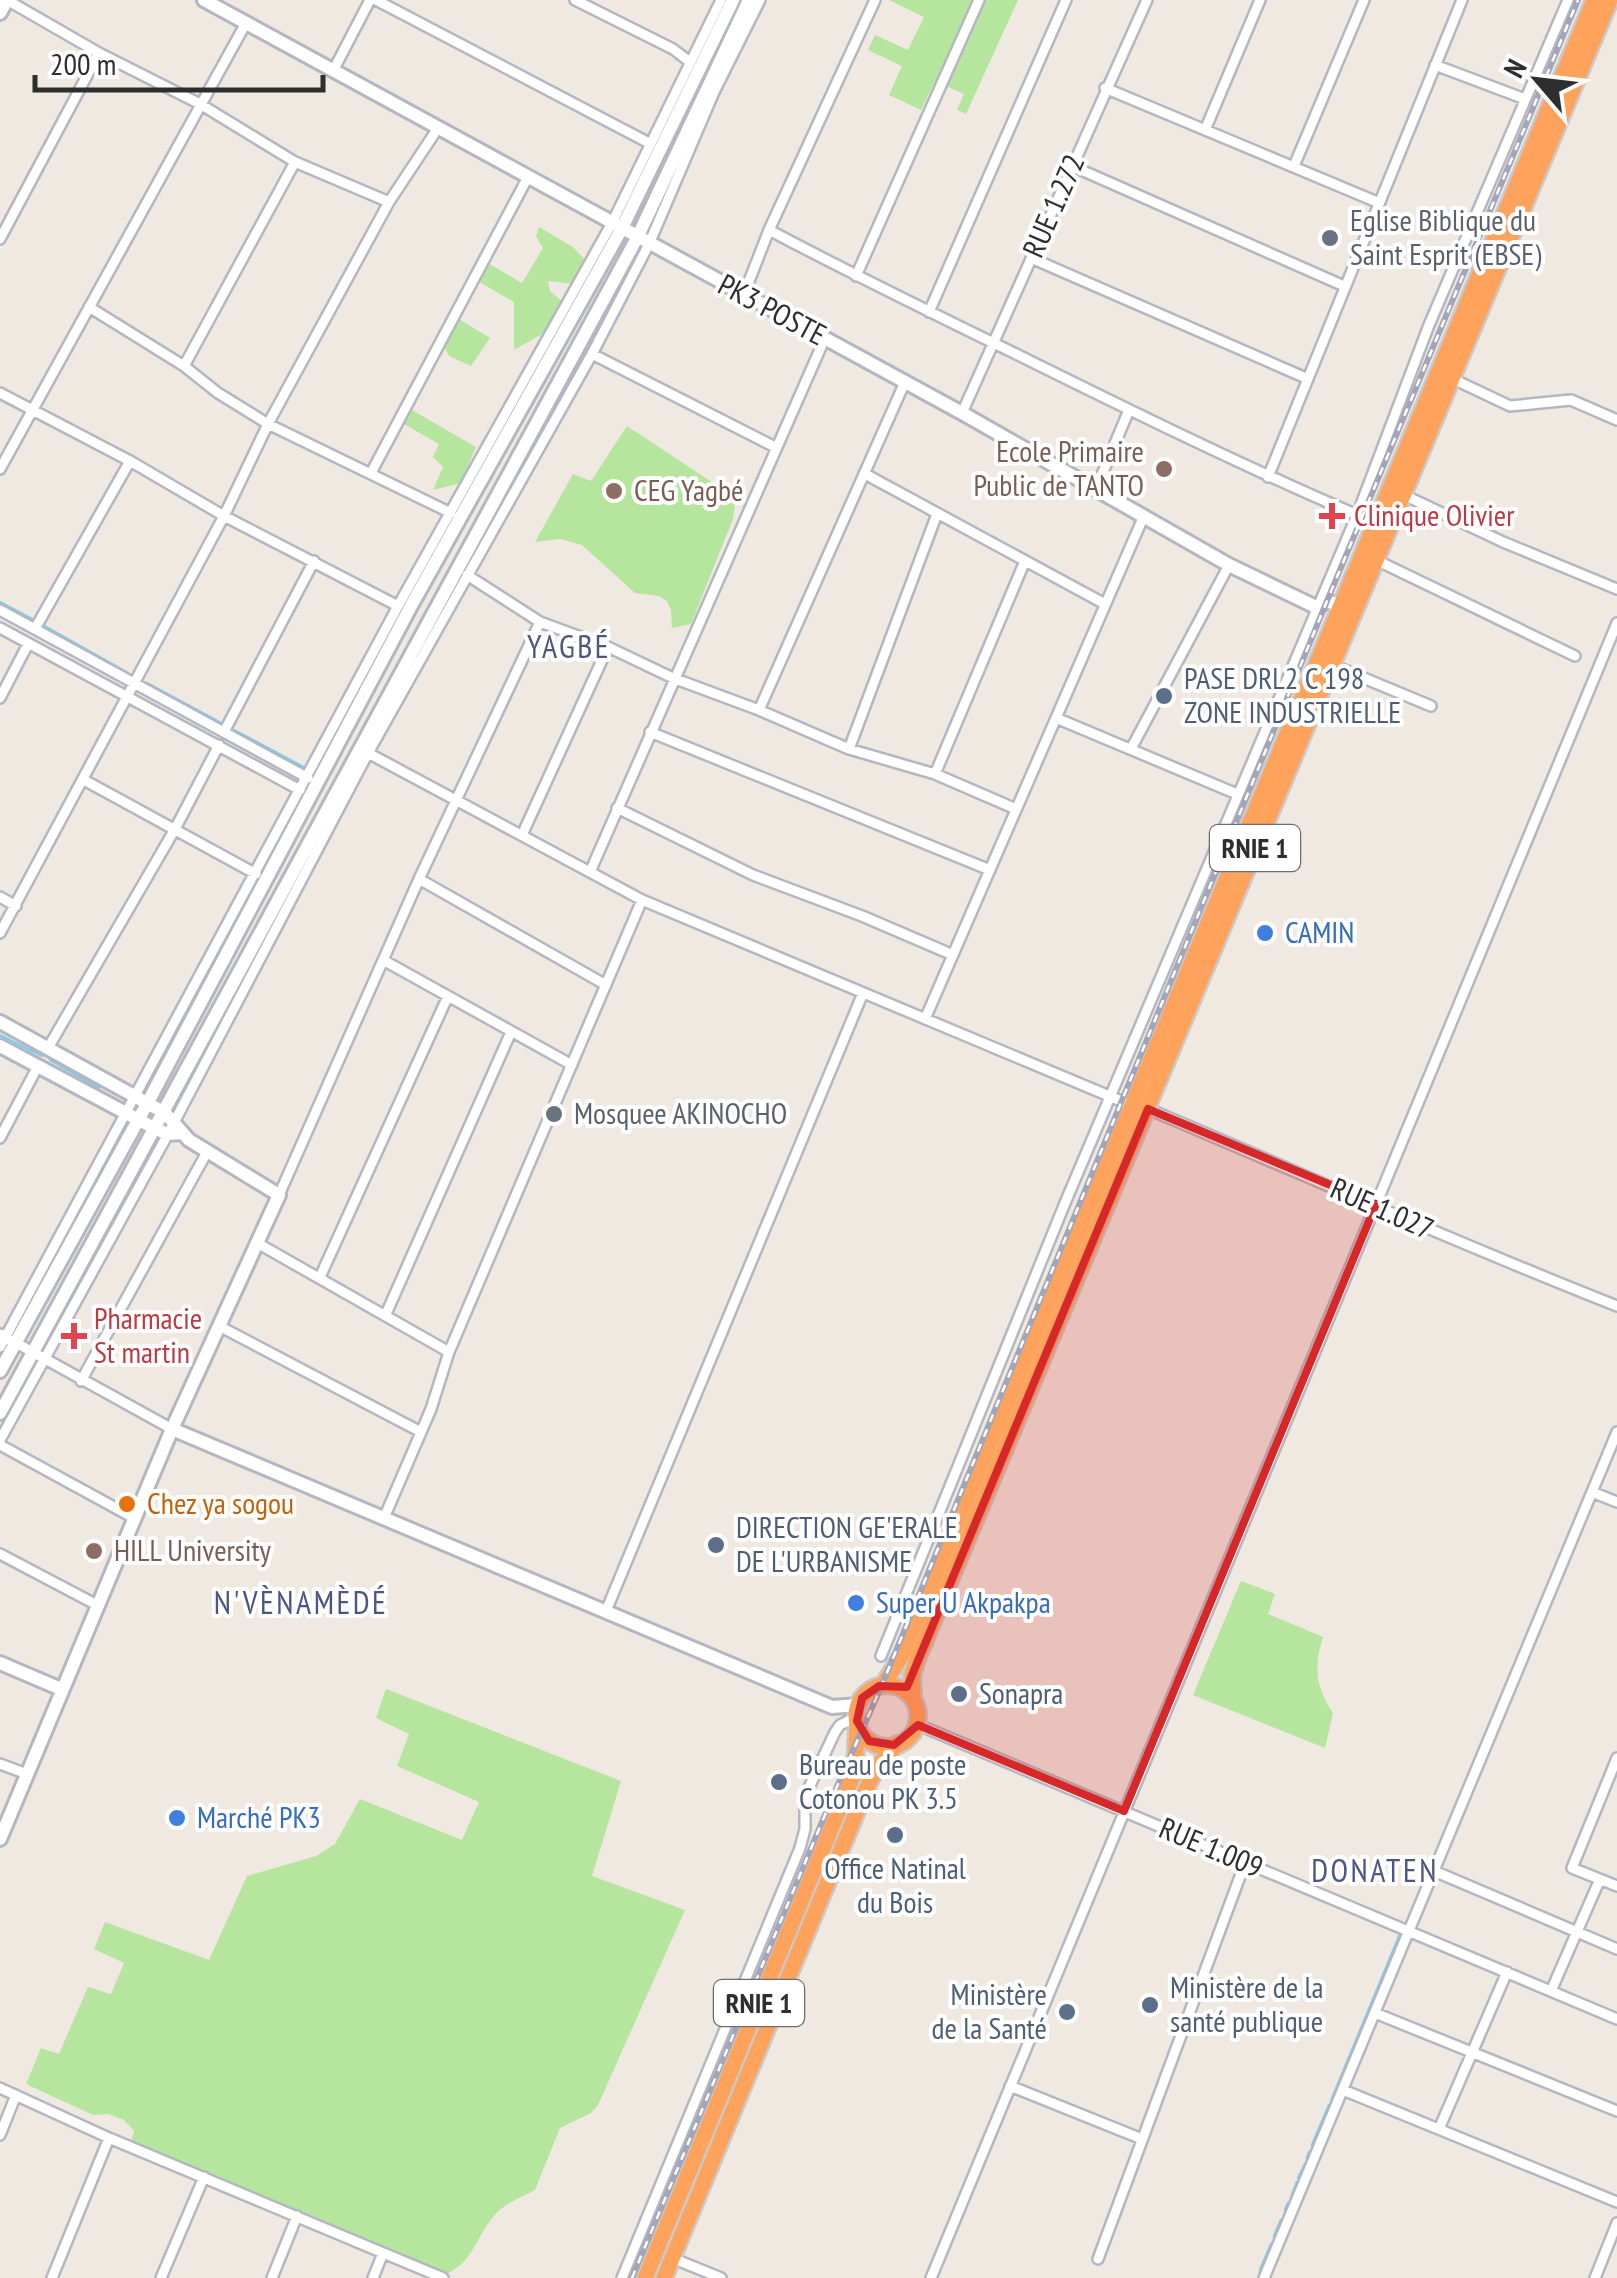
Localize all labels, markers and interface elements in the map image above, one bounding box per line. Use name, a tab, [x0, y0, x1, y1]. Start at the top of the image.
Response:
scale bar	[35, 30, 322, 92]
north arrow	[1487, 30, 1587, 130]
text: 200 m	[50, 44, 116, 83]
text: N	[1495, 53, 1534, 83]
street label: RUE 1.272	[1013, 148, 1093, 263]
place label: Eglise Biblique du Saint Esprit (EBSE)	[1350, 200, 1541, 273]
marker: Eglise Biblique du Saint Esprit (EBSE)	[1319, 227, 1341, 249]
street label: PK3 POSTE	[712, 264, 833, 353]
place label: Ecole Primaire Public de TANTO	[973, 431, 1144, 504]
marker: Ecole Primaire Public de TANTO	[1153, 458, 1175, 480]
place label: CEG Yagbé	[634, 470, 743, 509]
marker: CEG Yagbé	[603, 480, 625, 502]
place label: Clinique Olivier	[1354, 495, 1515, 534]
marker: Clinique Olivier	[1319, 503, 1345, 529]
district label: YAGBÉ	[527, 625, 611, 667]
place label: PASE DRL2 C 198 ZONE INDUSTRIELLE	[1184, 658, 1401, 731]
marker: PASE DRL2 C 198 ZONE INDUSTRIELLE	[1153, 685, 1175, 707]
road number: RNIE 1	[1210, 825, 1300, 871]
place label: CAMIN	[1285, 912, 1354, 951]
marker: CAMIN	[1254, 922, 1276, 944]
place label: Mosquee AKINOCHO	[574, 1093, 787, 1132]
marker: Mosquee AKINOCHO	[543, 1103, 565, 1125]
street label: RUE 1.027	[1325, 1168, 1440, 1248]
place label: Pharmacie St martin	[94, 1298, 202, 1371]
marker: Pharmacie St martin	[63, 1325, 85, 1347]
place label: Chez ya sogou	[147, 1483, 294, 1522]
marker: Chez ya sogou	[116, 1493, 138, 1515]
place label: DIRECTION GE'ERALE DE L'URBANISME	[736, 1507, 958, 1580]
place label: HILL University	[114, 1530, 272, 1569]
marker: DIRECTION GE'ERALE DE L'URBANISME	[705, 1534, 727, 1556]
marker: HILL University	[83, 1540, 105, 1562]
district label: N'VÈNAMÈDÉ	[214, 1581, 388, 1623]
place label: Super U Akpakpa	[876, 1582, 1051, 1621]
marker: Super U Akpakpa	[845, 1592, 867, 1614]
place label: Sonapra	[979, 1673, 1063, 1712]
marker: Sonapra	[948, 1683, 970, 1705]
place label: Bureau de poste Cotonou PK 3.5	[799, 1744, 966, 1817]
marker: Bureau de poste Cotonou PK 3.5	[768, 1771, 790, 1793]
place label: Marché PK3	[197, 1797, 321, 1836]
marker: Marché PK3	[166, 1807, 188, 1829]
street label: RUE 1.009	[1154, 1807, 1269, 1886]
marker: Office Natinal du Bois	[884, 1824, 906, 1846]
place label: Office Natinal du Bois	[824, 1848, 966, 1921]
district label: DONATEN	[1311, 1849, 1439, 1891]
place label: Ministère de la santé publique	[1170, 1967, 1324, 2040]
place label: Ministère de la Santé	[932, 1974, 1047, 2047]
road number: RNIE 1	[714, 1980, 804, 2026]
marker: Ministère de la santé publique	[1139, 1994, 1161, 2016]
marker: Ministère de la Santé	[1056, 2001, 1078, 2023]

